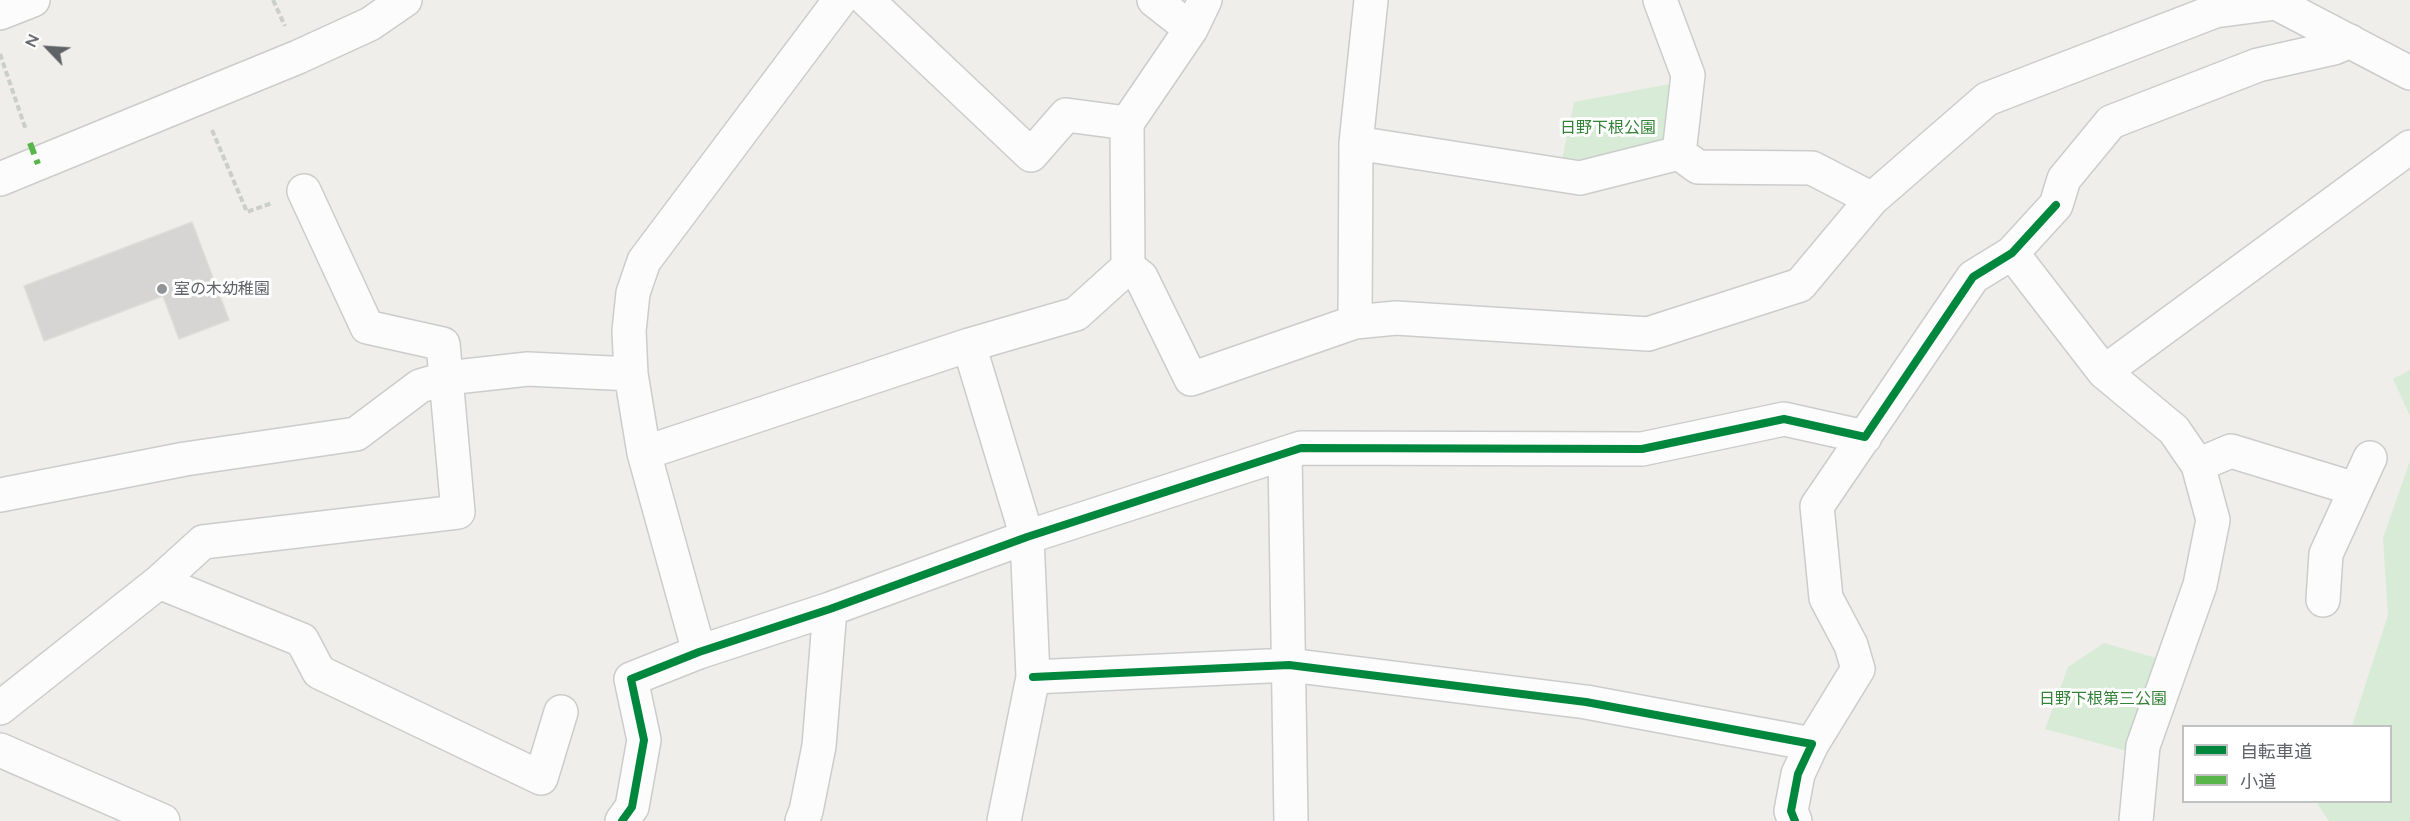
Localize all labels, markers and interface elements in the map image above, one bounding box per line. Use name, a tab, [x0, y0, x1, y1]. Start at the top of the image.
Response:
north arrow	[18, 18, 78, 78]
text: N	[20, 31, 42, 50]
park label: 日野下根公園	[1560, 118, 1656, 138]
place label: 室の木幼稚園	[174, 279, 270, 299]
marker: 室の木幼稚園	[155, 282, 169, 296]
park label: 日野下根第三公園	[2039, 689, 2167, 709]
legend	[2182, 725, 2392, 803]
text: 自転車道	[2240, 740, 2312, 762]
text: 小道	[2240, 770, 2276, 792]

